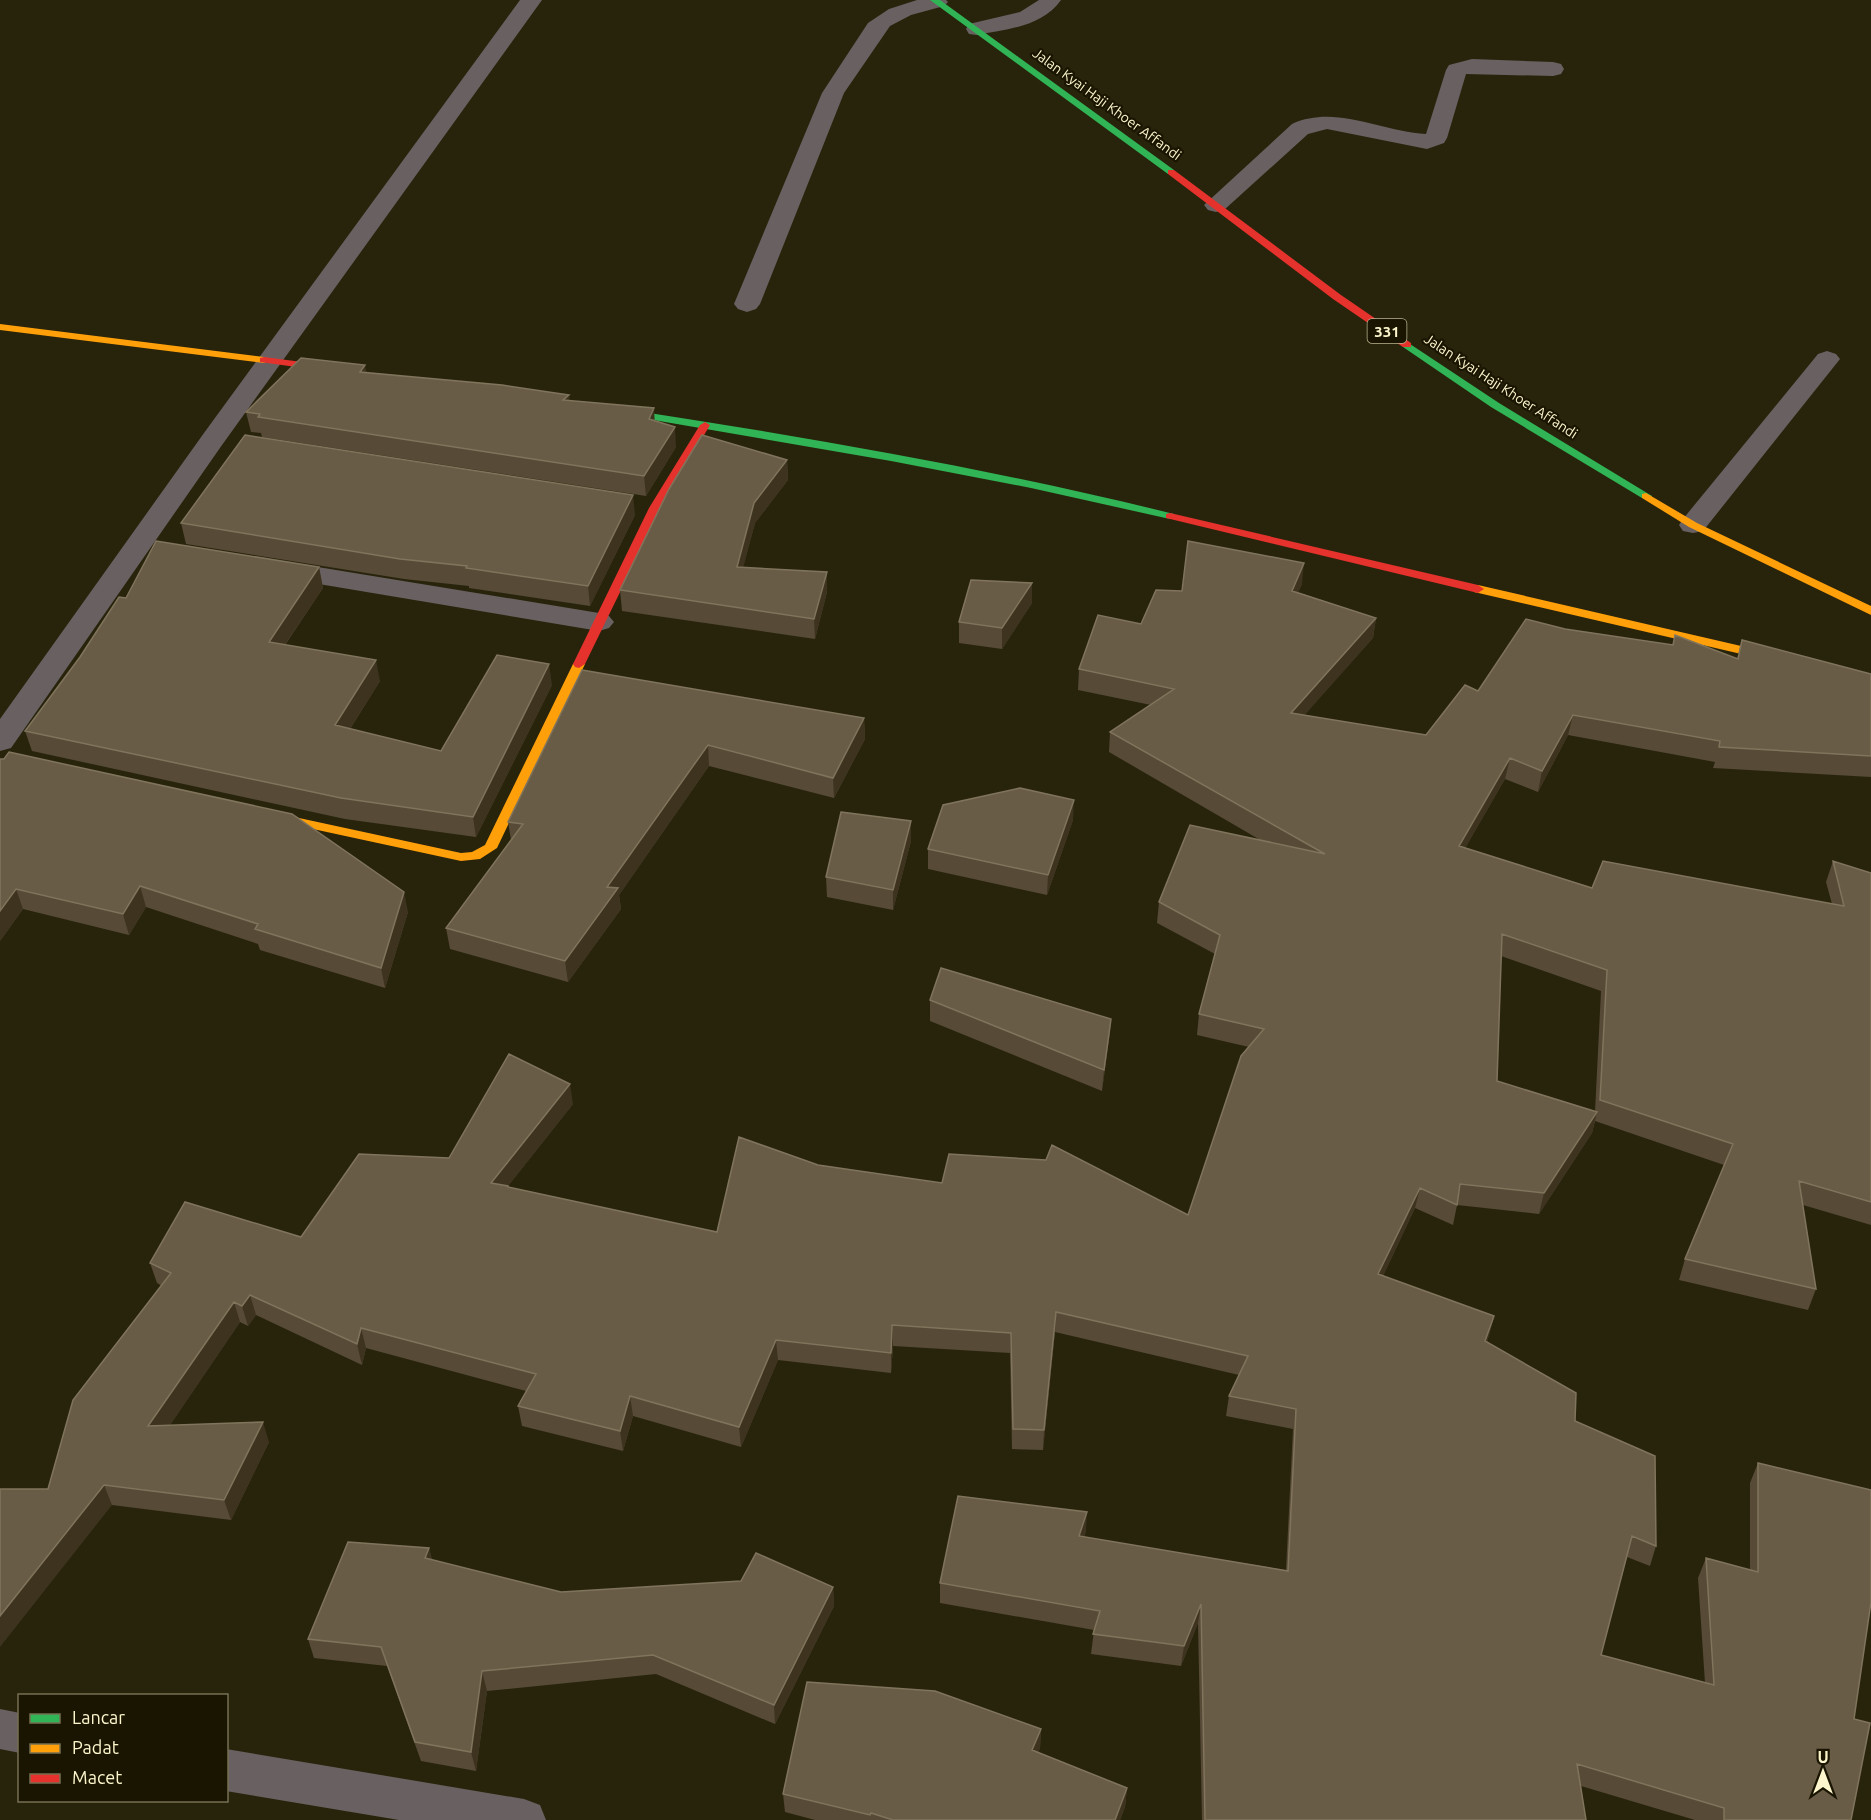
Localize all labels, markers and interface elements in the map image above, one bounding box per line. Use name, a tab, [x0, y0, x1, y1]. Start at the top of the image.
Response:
street label: Jalan Kyai Haji Khoer Affandi	[1030, 45, 1184, 163]
road number: 331	[1368, 319, 1406, 343]
street label: Jalan Kyai Haji Khoer Affandi	[1421, 330, 1581, 442]
legend	[18, 1694, 228, 1802]
text: Lancar	[72, 1707, 125, 1727]
text: Padat	[72, 1737, 119, 1757]
north arrow	[1793, 1742, 1853, 1802]
text: U	[1817, 1748, 1829, 1766]
text: Macet	[72, 1767, 122, 1787]

